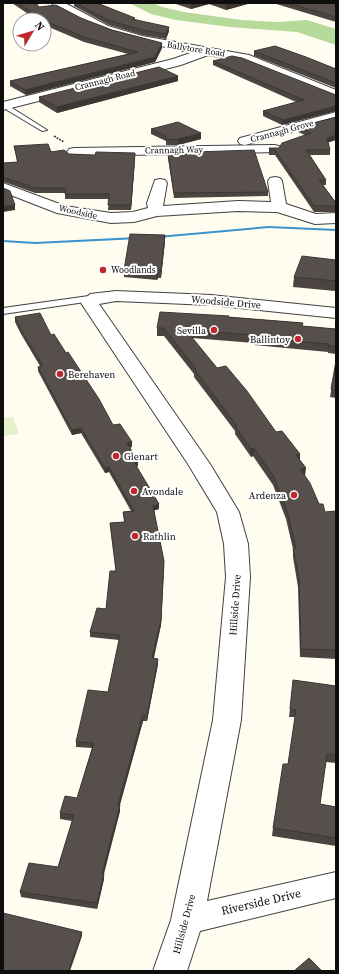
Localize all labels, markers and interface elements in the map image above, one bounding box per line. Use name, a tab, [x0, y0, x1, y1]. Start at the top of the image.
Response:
north arrow	[12, 12, 52, 52]
text: N	[31, 18, 48, 34]
street label: Ballytore Road	[166, 38, 226, 60]
street label: Crannagh Road	[74, 67, 136, 93]
street label: Crannagh Grove	[249, 117, 315, 145]
street label: Crannagh Way	[145, 143, 204, 157]
street label: Woodside	[58, 202, 99, 222]
place label: Woodlands	[111, 264, 156, 276]
marker: Woodlands	[98, 265, 108, 275]
street label: Woodside Drive	[191, 292, 261, 312]
place label: Sevilla	[177, 324, 207, 337]
marker: Sevilla	[209, 325, 219, 335]
place label: Ballintoy	[250, 333, 291, 346]
marker: Ballintoy	[293, 334, 303, 344]
place label: Berehaven	[68, 368, 115, 381]
marker: Berehaven	[55, 369, 65, 379]
place label: Glenart	[124, 450, 158, 463]
marker: Glenart	[111, 451, 121, 461]
place label: Avondale	[142, 485, 183, 498]
marker: Avondale	[129, 486, 139, 496]
place label: Ardenza	[249, 489, 287, 502]
marker: Ardenza	[289, 490, 299, 500]
place label: Rathlin	[143, 530, 176, 543]
marker: Rathlin	[130, 531, 140, 541]
street label: Hillside Drive	[226, 574, 244, 636]
street label: Riverside Drive	[219, 885, 303, 919]
street label: Hillside Drive	[170, 893, 198, 955]

